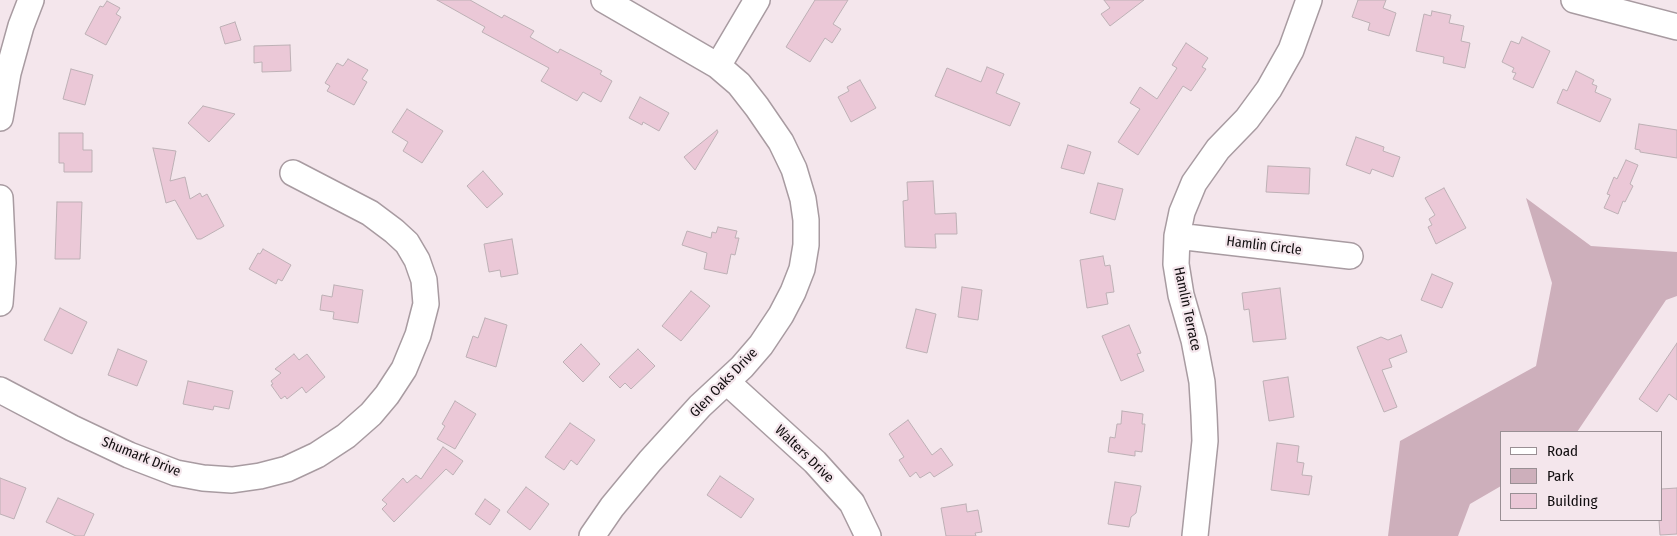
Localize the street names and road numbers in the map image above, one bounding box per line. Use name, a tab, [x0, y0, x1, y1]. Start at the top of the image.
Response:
street label: Hamlin Circle	[1225, 233, 1303, 259]
street label: Hamlin Terrace	[1170, 265, 1204, 353]
street label: Glen Oaks Drive	[687, 345, 761, 421]
street label: Walters Drive	[771, 422, 837, 486]
street label: Shumark Drive	[99, 434, 183, 480]

